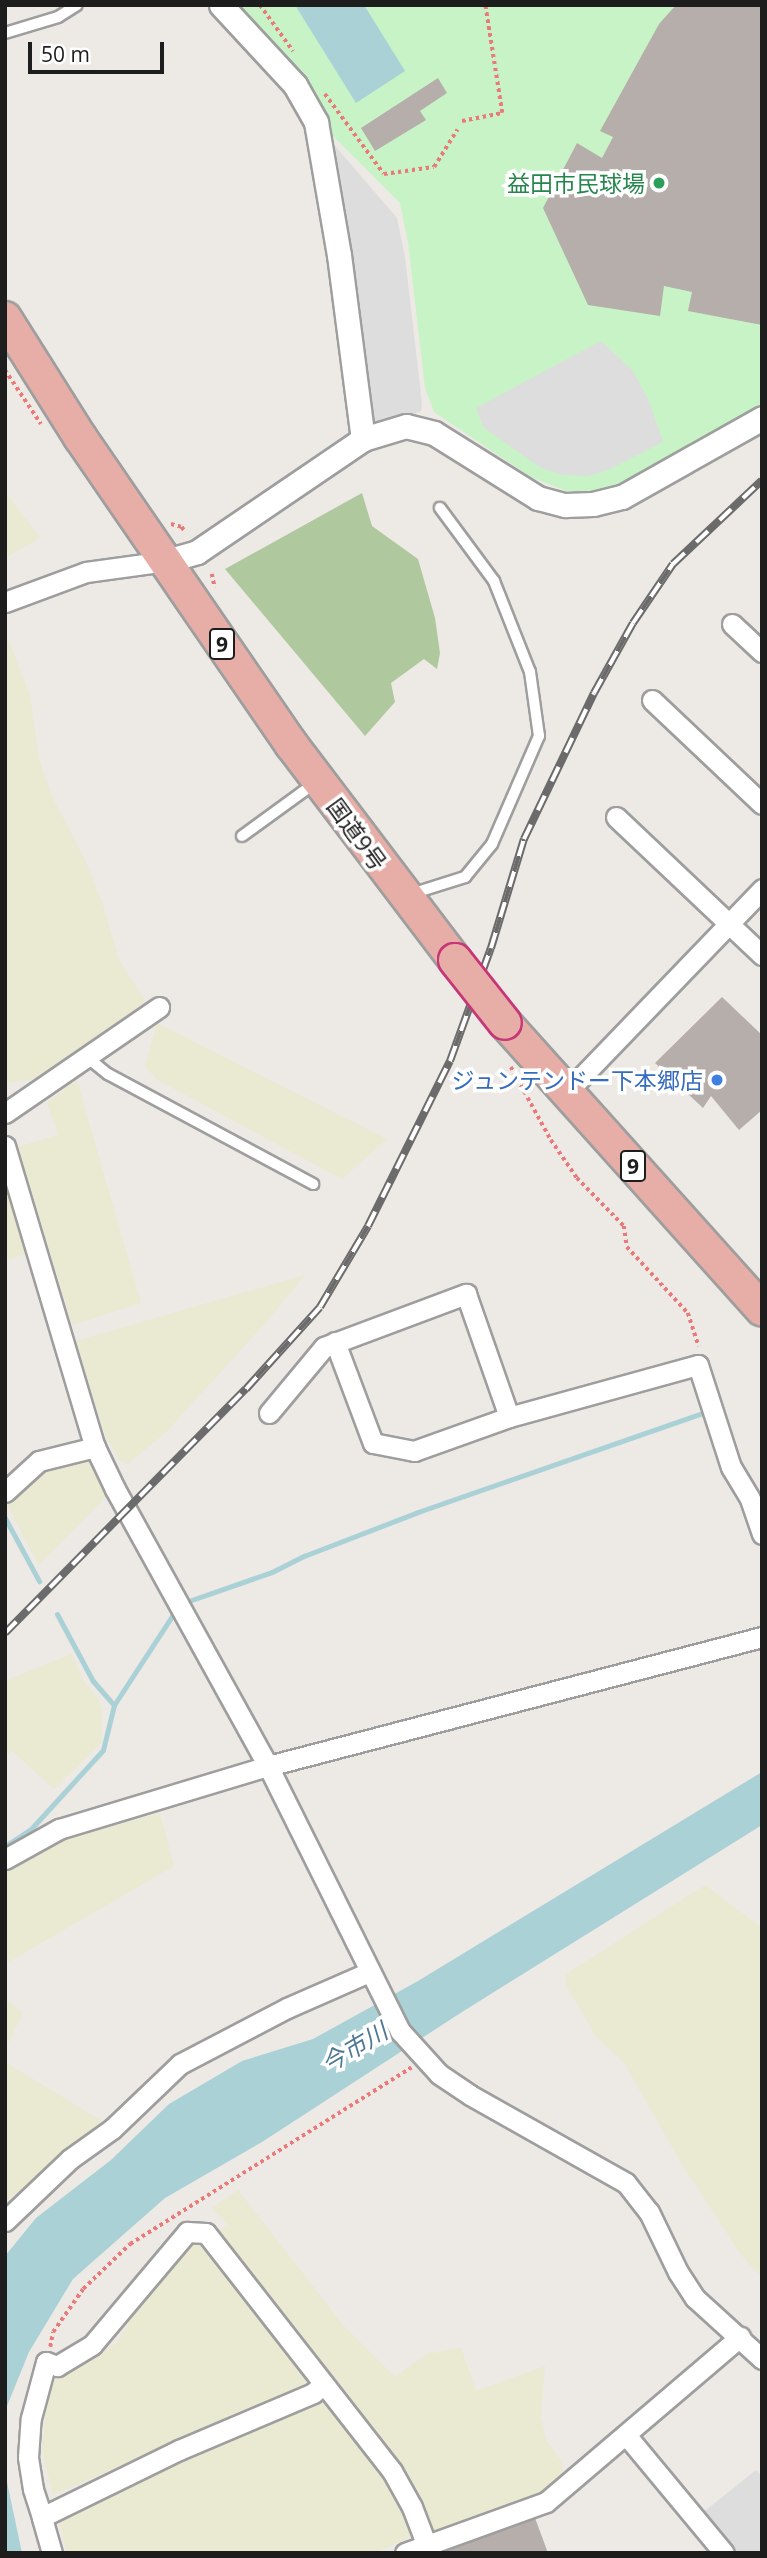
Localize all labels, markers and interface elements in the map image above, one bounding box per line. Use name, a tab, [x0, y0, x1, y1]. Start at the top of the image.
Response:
scale bar	[32, 28, 168, 72]
text: 50 m	[41, 40, 90, 68]
place label: 益田市民球場	[507, 169, 645, 197]
marker: 益田市民球場	[651, 175, 667, 191]
road number: 9	[208, 626, 236, 662]
street label: 国道9号	[322, 793, 392, 875]
place label: ジュンテンドー下本郷店	[450, 1066, 703, 1094]
marker: ジュンテンドー下本郷店	[709, 1072, 725, 1088]
road number: 9	[619, 1148, 647, 1184]
water label: 今市川	[316, 2016, 392, 2078]

